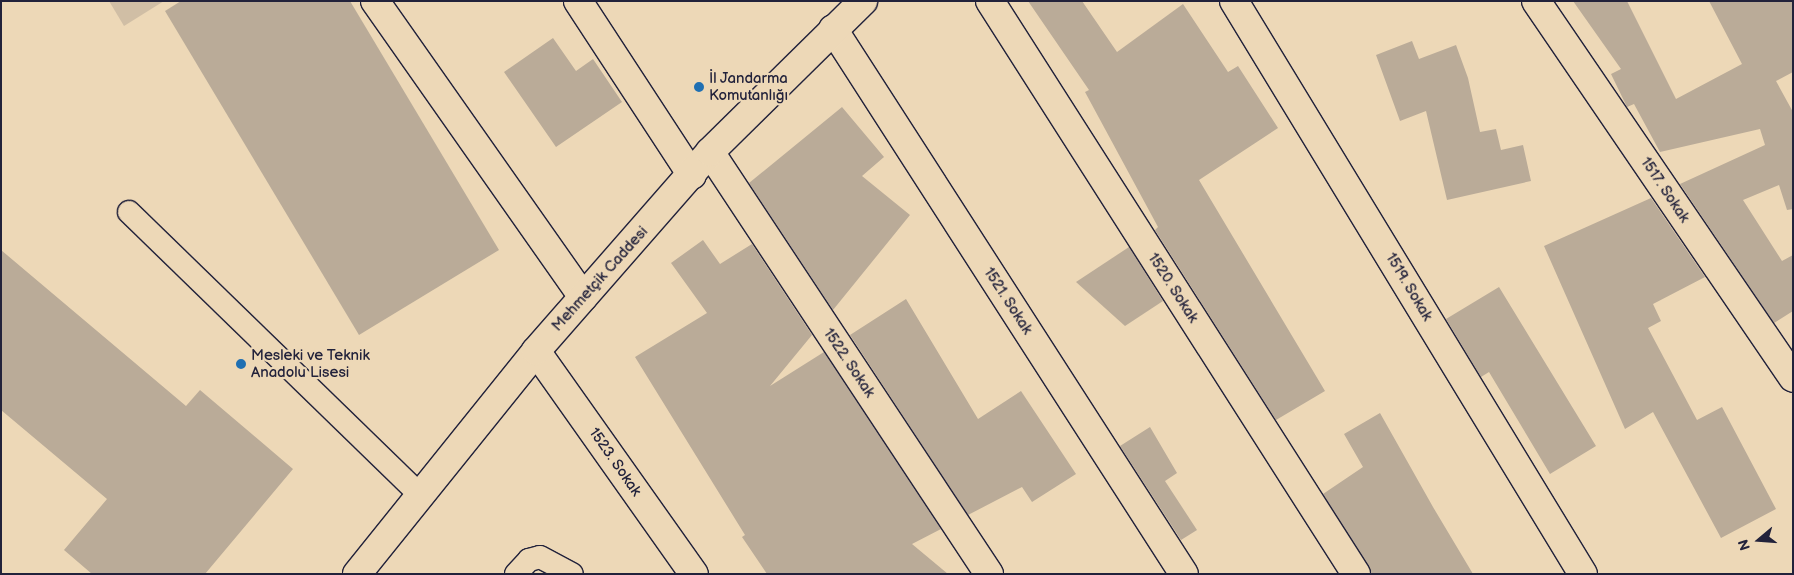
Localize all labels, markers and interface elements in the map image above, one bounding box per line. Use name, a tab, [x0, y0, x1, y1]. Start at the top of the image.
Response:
place label: İl Jandarma Komutanlığı	[709, 69, 789, 104]
marker: İl Jandarma Komutanlığı	[693, 81, 705, 93]
street label: 1517. Sokak	[1637, 154, 1693, 226]
street label: Mehmetçik Caddesi	[548, 223, 652, 335]
street label: 1520. Sokak	[1144, 250, 1202, 326]
street label: 1519. Sokak	[1382, 250, 1436, 324]
street label: 1521. Sokak	[980, 264, 1036, 338]
street label: 1522. Sokak	[819, 325, 879, 401]
place label: Mesleki ve Teknik Anadolu Lisesi	[251, 346, 370, 381]
marker: Mesleki ve Teknik Anadolu Lisesi	[235, 358, 247, 370]
street label: 1523. Sokak	[585, 424, 645, 500]
north arrow	[1734, 515, 1784, 565]
text: N	[1735, 537, 1754, 552]

